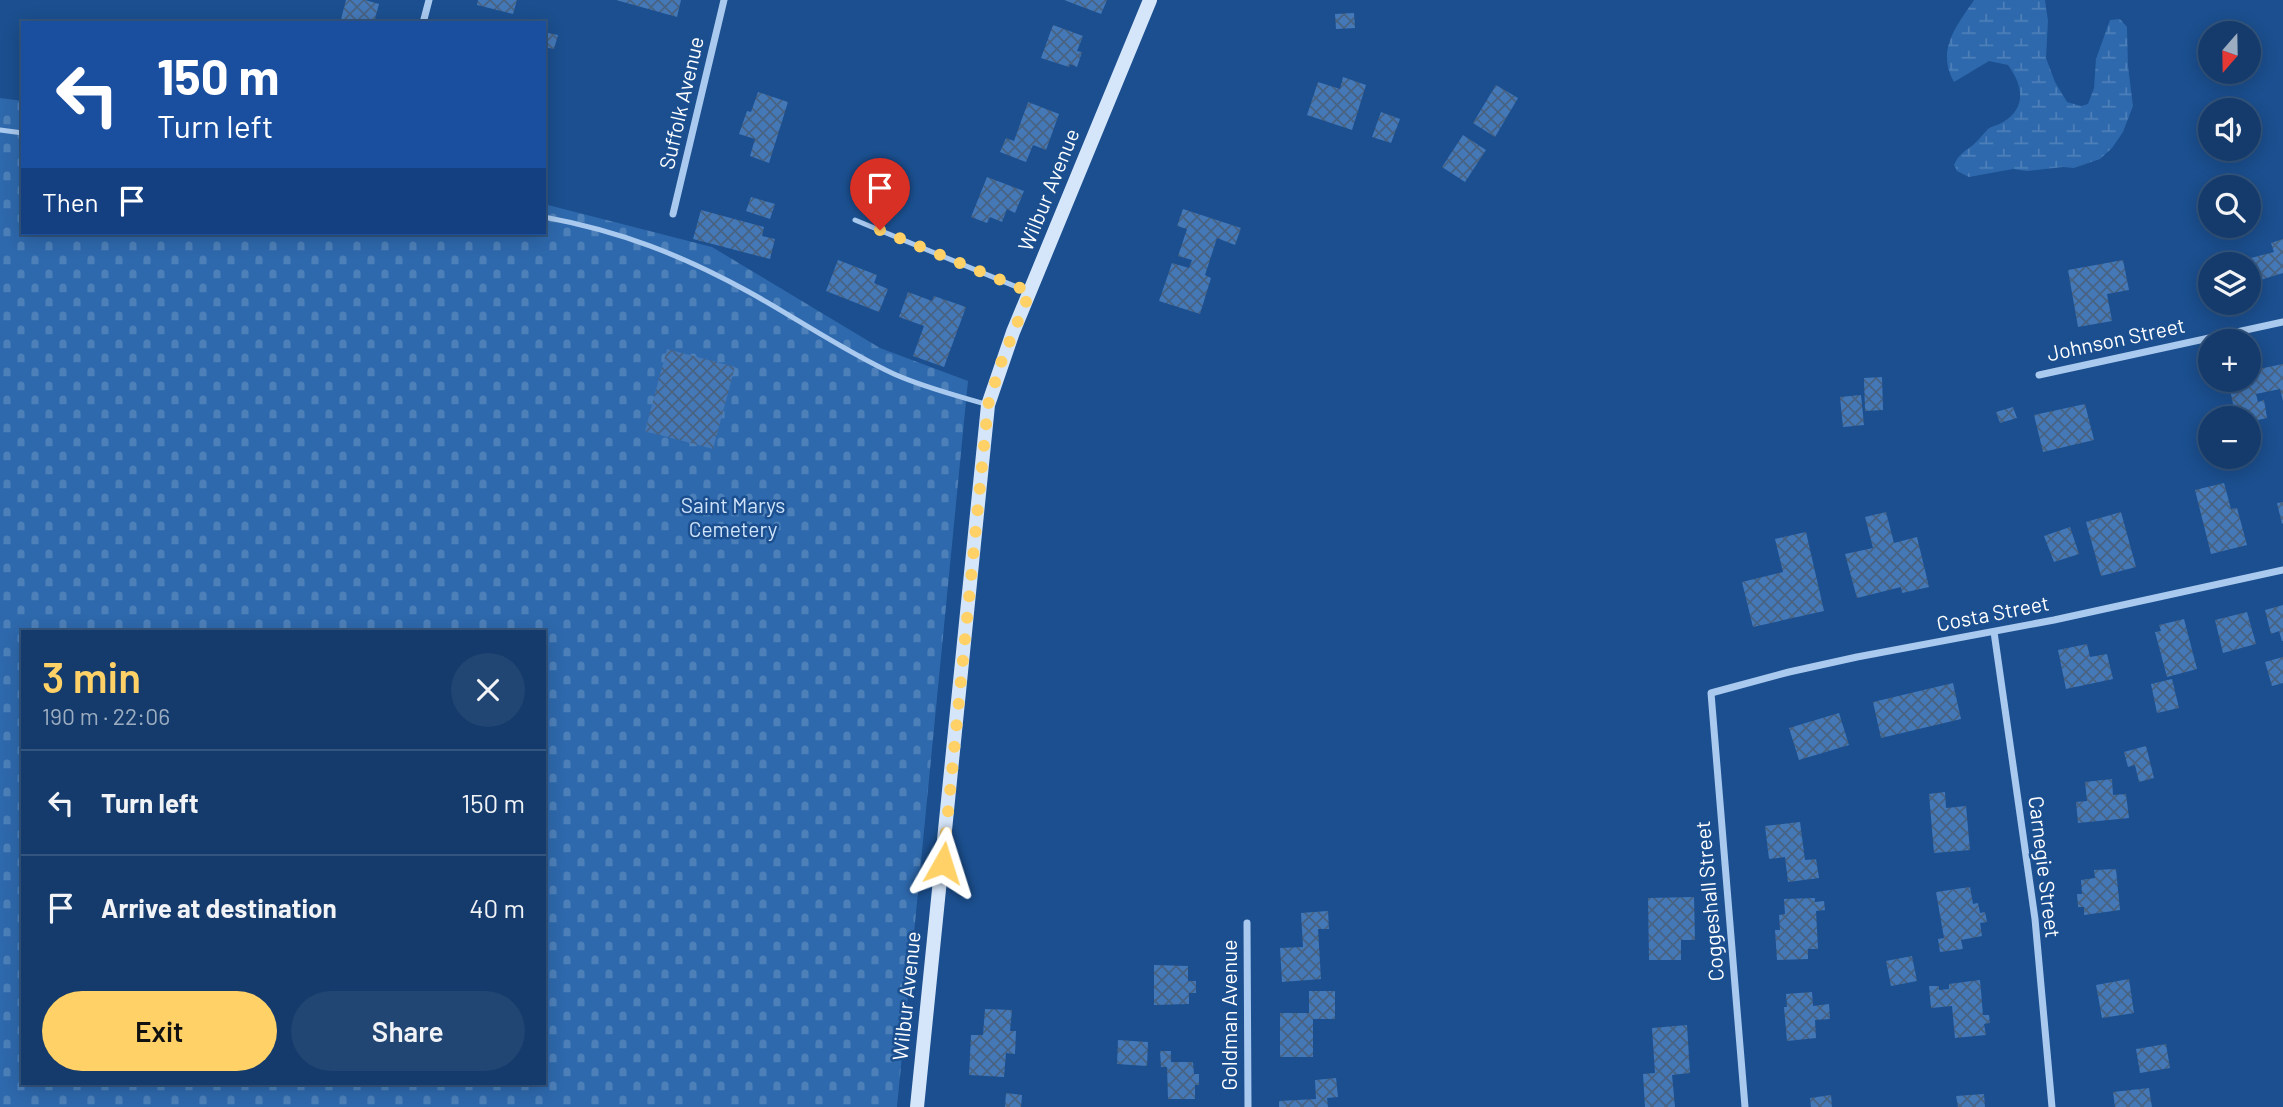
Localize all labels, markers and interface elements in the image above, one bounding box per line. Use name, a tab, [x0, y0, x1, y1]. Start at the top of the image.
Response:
north arrow	[2198, 21, 2261, 84]
map controls	[2198, 21, 2261, 469]
street label: Suffolk Avenue	[653, 34, 708, 171]
text: 150 m	[157, 46, 279, 105]
icon: left	[42, 49, 133, 140]
button: sound	[2198, 98, 2261, 161]
text: Turn left	[157, 106, 274, 144]
street label: Wilbur Avenue	[1012, 125, 1084, 254]
pin	[850, 158, 910, 230]
icon: arrive	[861, 169, 899, 207]
button: search	[2198, 175, 2261, 238]
icon: arrive	[113, 182, 151, 220]
text: Then	[42, 186, 99, 217]
button: layers	[2198, 252, 2261, 315]
street label: Johnson Street	[2044, 312, 2187, 365]
button: +	[2198, 329, 2261, 392]
button: −	[2198, 406, 2261, 469]
park label: Saint Marys Cemetery	[681, 492, 785, 541]
street label: Costa Street	[1934, 589, 2051, 636]
text: 3 min	[42, 651, 141, 701]
button: close	[451, 653, 525, 727]
text: 190 m · 22:06	[42, 702, 170, 730]
icon: left	[42, 784, 80, 822]
text: Turn left	[101, 787, 199, 818]
text: 150 m	[461, 787, 525, 818]
street label: Carnegie Street	[2024, 794, 2067, 939]
street label: Coggeshall Street	[1689, 820, 1728, 982]
position arrow	[906, 826, 980, 900]
icon: arrive	[42, 889, 80, 927]
text: Arrive at destination	[101, 892, 337, 923]
text: 40 m	[469, 892, 525, 923]
street label: Wilbur Avenue	[886, 930, 925, 1062]
street label: Goldman Avenue	[1216, 940, 1241, 1090]
button: Exit	[42, 991, 277, 1071]
button: Share	[291, 991, 525, 1071]

